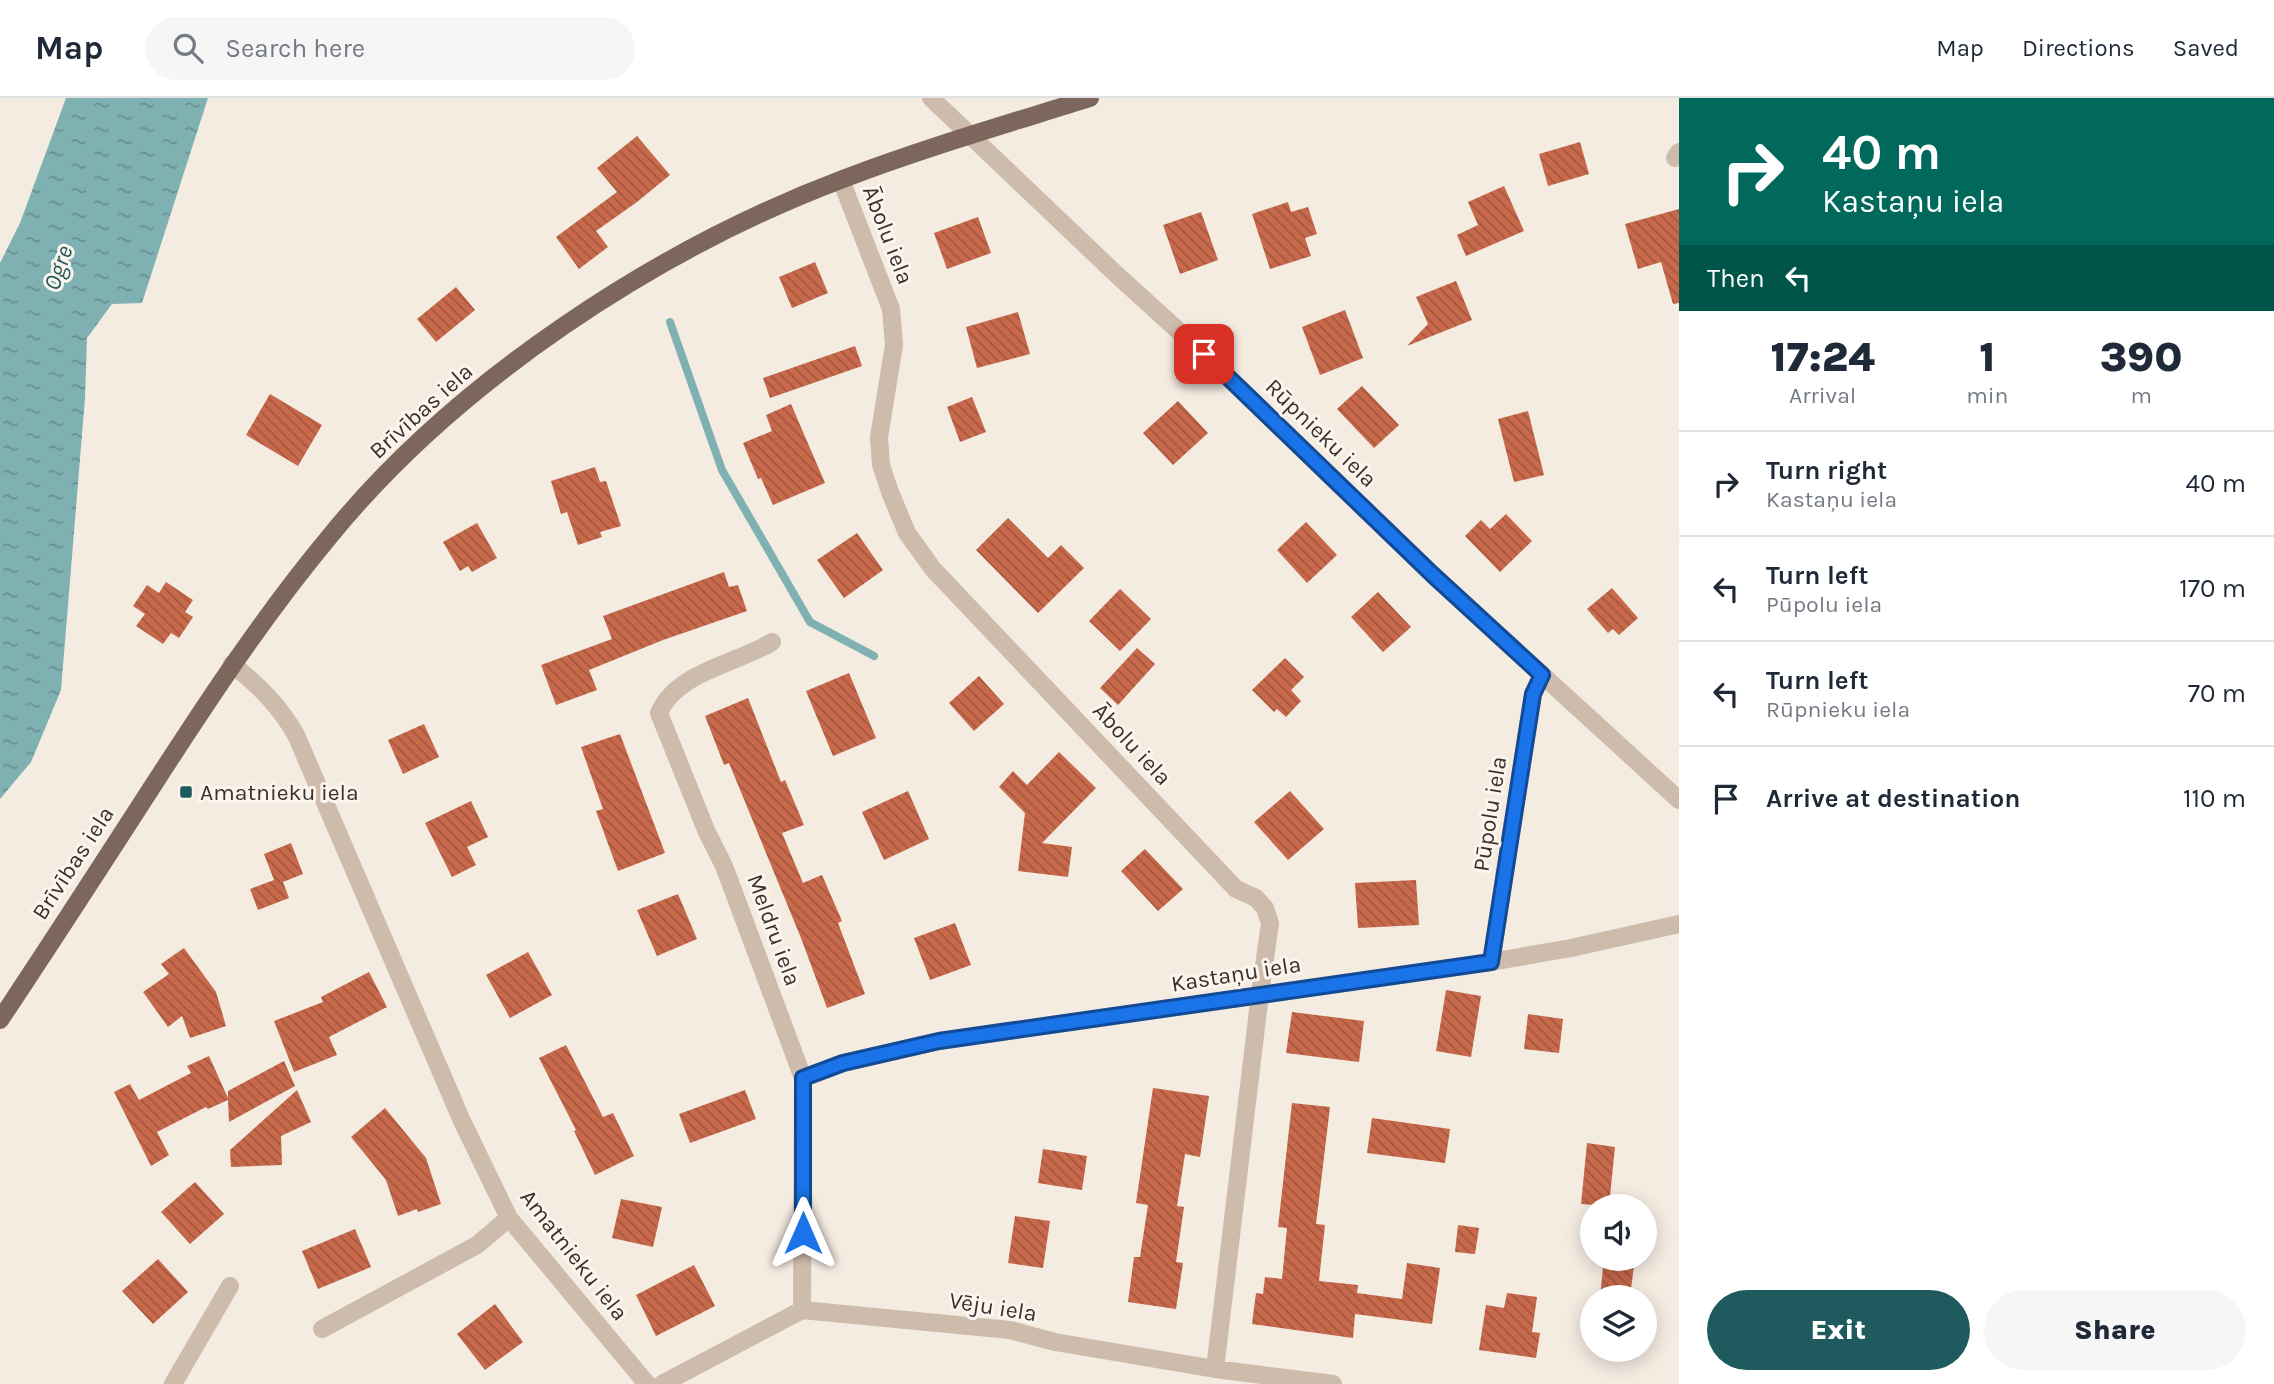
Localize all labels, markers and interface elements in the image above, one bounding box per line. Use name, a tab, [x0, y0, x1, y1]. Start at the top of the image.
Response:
search box	[145, 17, 635, 80]
text: Map	[35, 29, 103, 67]
icon: search	[169, 29, 207, 67]
text: Search here	[225, 33, 365, 64]
text: Map	[1936, 34, 1984, 62]
text: Directions	[2022, 34, 2135, 62]
text: Saved	[2173, 34, 2239, 62]
text: 40 m	[1822, 124, 1941, 181]
icon: right	[1707, 126, 1798, 217]
street label: Ābolu iela	[857, 182, 919, 288]
text: Kastaņu iela	[1822, 183, 2004, 220]
water label: Ogre	[37, 242, 79, 294]
icon: left	[1779, 259, 1817, 297]
text: Then	[1707, 263, 1765, 294]
pin	[1174, 324, 1234, 384]
text: 17:24	[1770, 332, 1875, 382]
text: 1	[1979, 332, 1995, 382]
text: 390	[2100, 332, 2183, 382]
icon: arrive	[1185, 335, 1223, 373]
street label: Brīvības iela	[364, 358, 478, 464]
street label: Rūpnieku iela	[1260, 373, 1382, 493]
text: Arrival	[1789, 382, 1856, 409]
text: min	[1966, 382, 2008, 409]
text: m	[2130, 382, 2152, 409]
text: Turn right	[1766, 455, 1887, 486]
icon: right	[1707, 465, 1745, 503]
text: 40 m	[2186, 468, 2246, 499]
text: Kastaņu iela	[1766, 486, 1897, 513]
text: Turn left	[1766, 560, 1868, 591]
icon: left	[1707, 570, 1745, 608]
text: 170 m	[2179, 573, 2246, 604]
text: Pūpolu iela	[1766, 591, 1882, 618]
text: Turn left	[1766, 665, 1868, 696]
icon: left	[1707, 675, 1745, 713]
text: 70 m	[2188, 678, 2246, 709]
text: Rūpnieku iela	[1766, 696, 1910, 723]
street label: Ābolu iela	[1087, 697, 1177, 791]
street label: Pūpolu iela	[1468, 754, 1512, 874]
place label: Amatnieku iela	[200, 779, 359, 806]
icon: arrive	[1707, 780, 1745, 818]
text: Arrive at destination	[1766, 783, 2020, 814]
text: 110 m	[2183, 783, 2246, 814]
marker: Amatnieku iela	[178, 784, 194, 800]
street label: Brīvības iela	[26, 801, 120, 925]
street label: Meldru iela	[741, 870, 807, 990]
street label: Kastaņu iela	[1169, 950, 1303, 998]
street label: Amatnieku iela	[515, 1184, 633, 1326]
map controls	[1580, 1194, 1657, 1362]
button: sound	[1580, 1194, 1657, 1271]
position arrow	[766, 1196, 840, 1270]
button: layers	[1580, 1285, 1657, 1362]
street label: Vēju iela	[947, 1287, 1039, 1327]
button: Exit	[1707, 1290, 1970, 1370]
button: Share	[1984, 1290, 2246, 1370]

